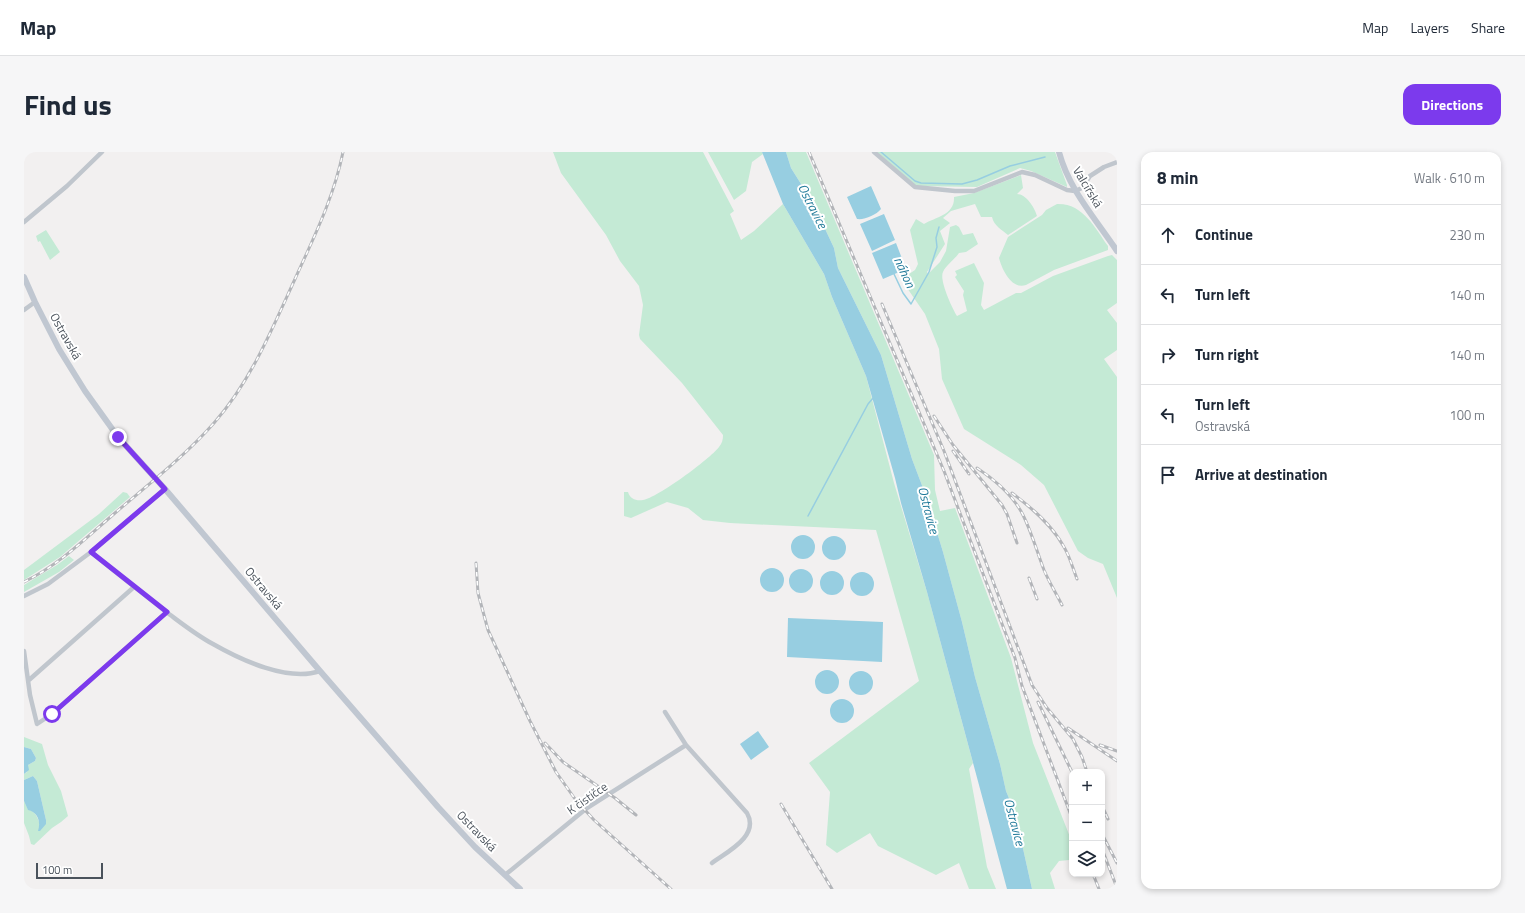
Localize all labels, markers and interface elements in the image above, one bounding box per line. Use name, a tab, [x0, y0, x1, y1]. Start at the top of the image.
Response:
text: Map	[20, 13, 56, 42]
text: Map	[1362, 17, 1388, 38]
text: Layers	[1410, 17, 1449, 38]
text: Share	[1471, 17, 1505, 38]
text: Find us	[24, 83, 112, 126]
button: Directions	[1403, 84, 1501, 125]
street label: Valcířská	[1068, 163, 1108, 211]
text: 8 min	[1157, 165, 1198, 191]
text: Walk · 610 m	[1414, 168, 1485, 188]
water label: Ostravice	[793, 180, 833, 233]
text: Continue	[1195, 223, 1253, 246]
icon: ahead	[1157, 224, 1179, 246]
text: 230 m	[1449, 225, 1485, 245]
water label: náhon	[889, 253, 921, 291]
text: Turn left	[1195, 283, 1250, 306]
icon: left	[1157, 284, 1179, 306]
text: 140 m	[1449, 285, 1485, 305]
street label: Ostravská	[45, 309, 87, 363]
text: Turn right	[1195, 343, 1259, 366]
icon: right	[1157, 344, 1179, 366]
text: 140 m	[1449, 345, 1485, 365]
text: Turn left	[1195, 393, 1250, 416]
icon: left	[1157, 404, 1179, 426]
text: 100 m	[1449, 405, 1485, 425]
text: Ostravská	[1195, 416, 1250, 436]
route end	[109, 428, 127, 446]
text: Arrive at destination	[1195, 463, 1328, 486]
icon: arrive	[1157, 464, 1179, 486]
water label: Ostravice	[913, 484, 945, 537]
street label: Ostravská	[240, 562, 288, 614]
route start	[43, 705, 61, 723]
map controls	[1069, 769, 1105, 877]
button: +	[1069, 769, 1105, 805]
street label: K čističce	[563, 777, 611, 819]
water label: Ostravice	[999, 796, 1031, 849]
button: −	[1069, 805, 1105, 841]
street label: Ostravská	[453, 806, 501, 856]
button: layers	[1069, 841, 1105, 877]
scale bar	[36, 861, 103, 880]
text: 100 m	[42, 862, 72, 878]

